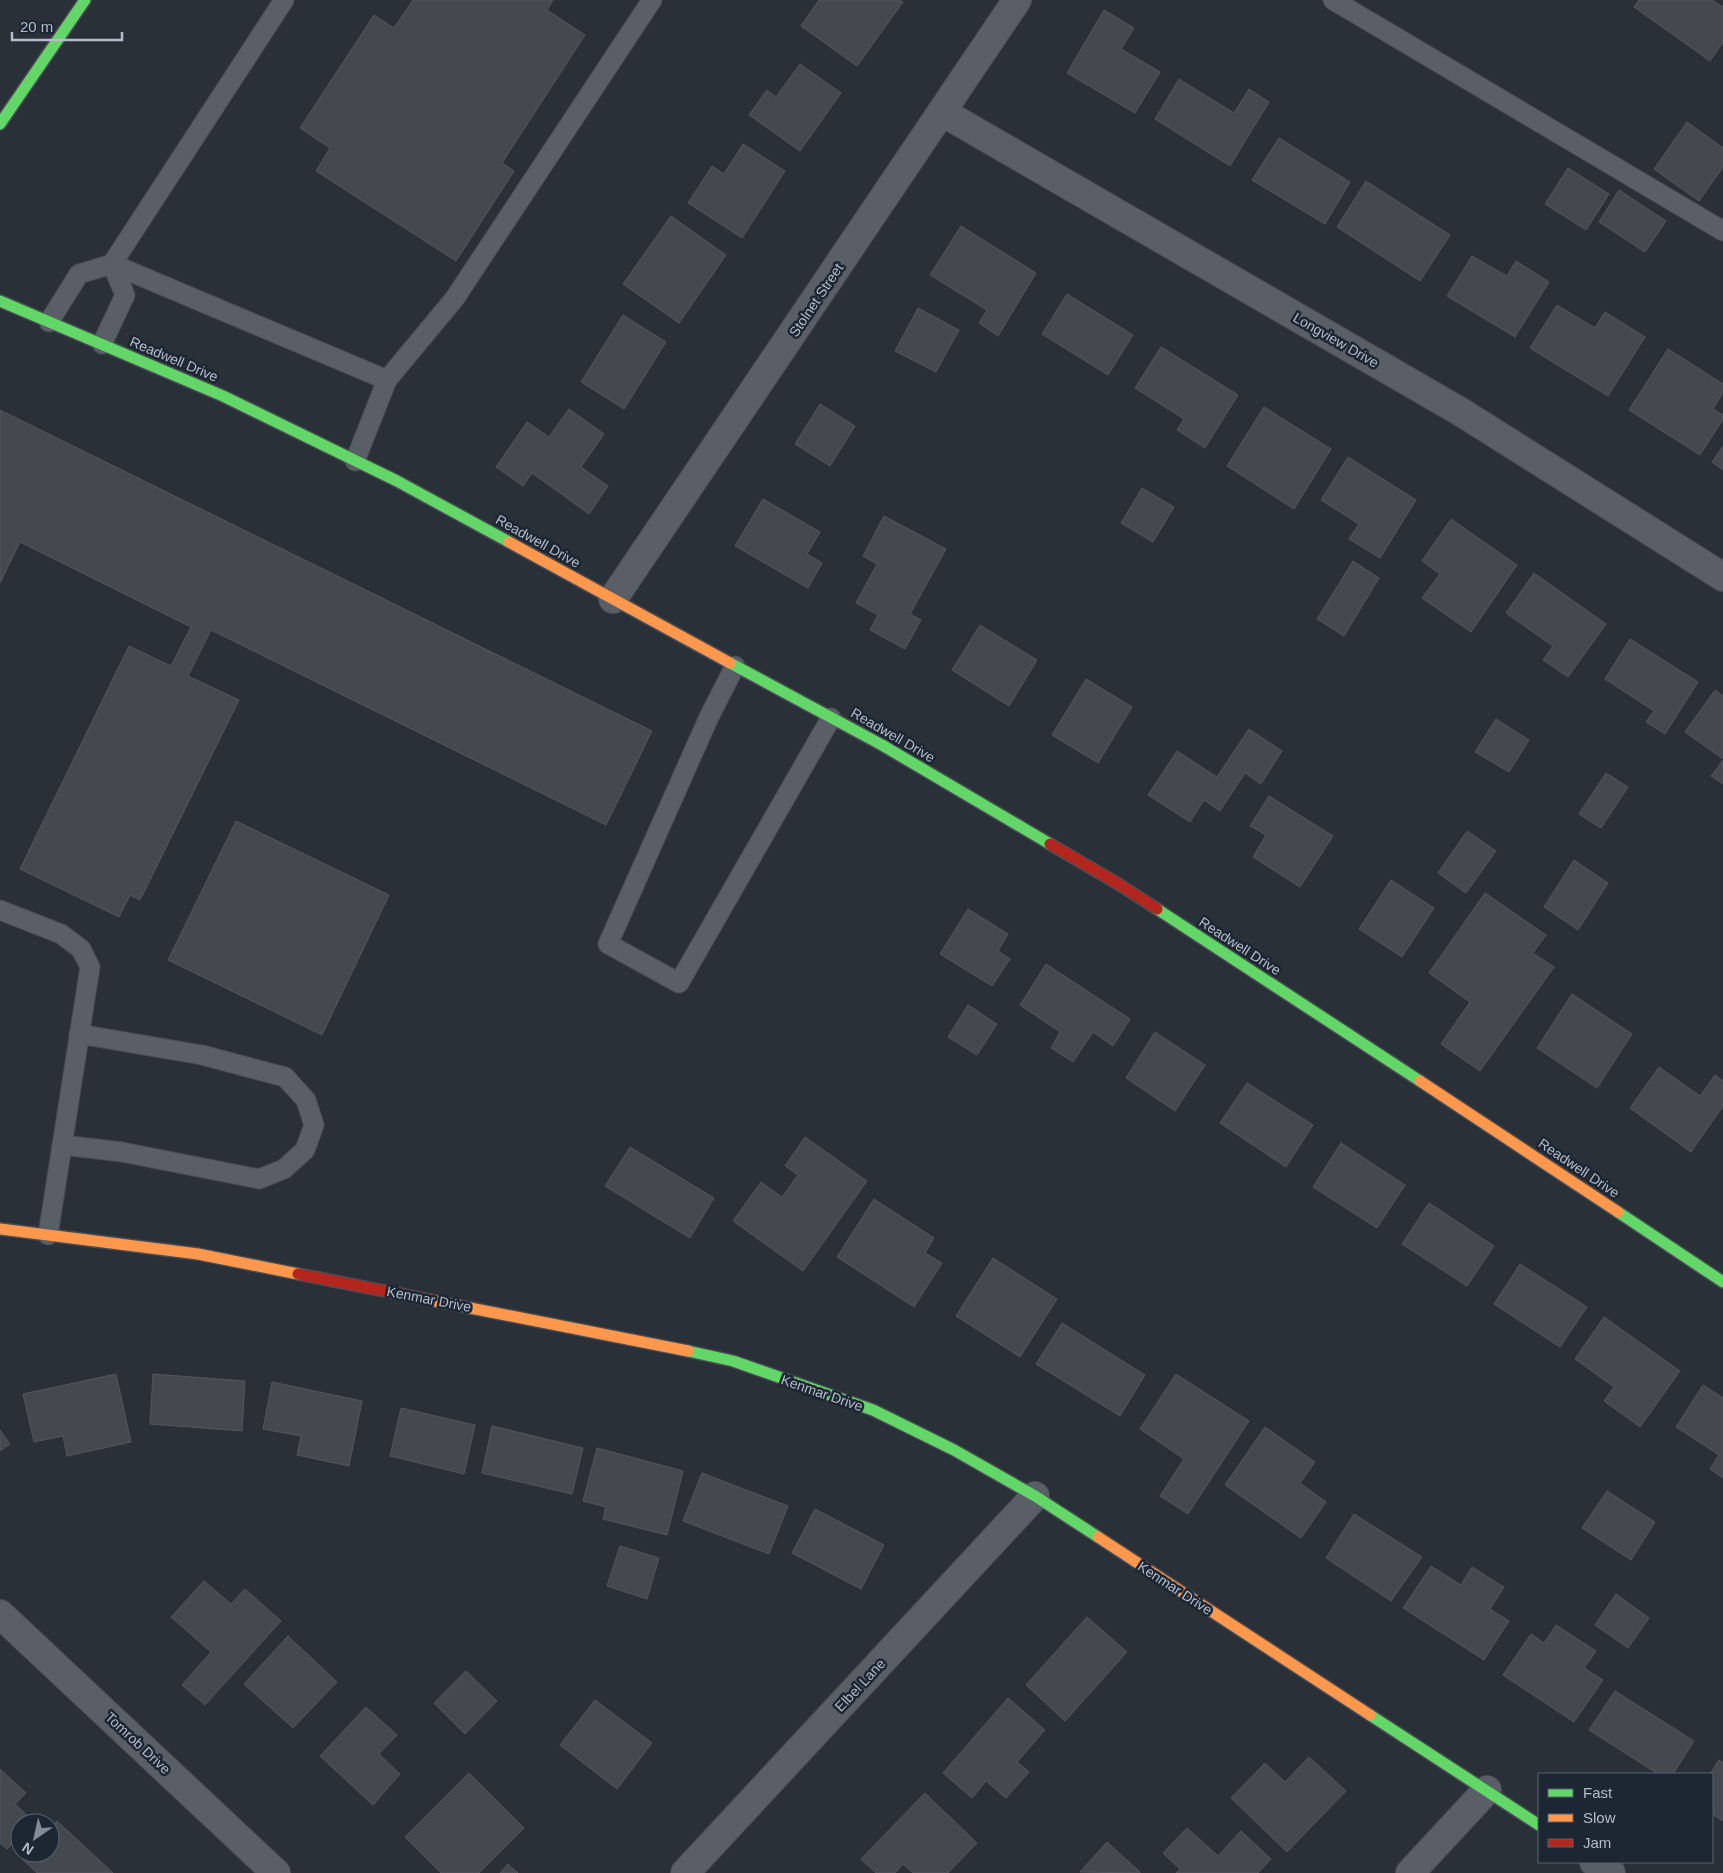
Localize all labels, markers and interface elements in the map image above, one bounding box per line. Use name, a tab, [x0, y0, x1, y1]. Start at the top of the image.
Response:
scale bar	[12, 10, 122, 42]
text: 20 m	[20, 18, 53, 35]
street label: Stolnet Street	[786, 260, 846, 340]
street label: Longview Drive	[1291, 309, 1382, 371]
street label: Readwell Drive	[128, 333, 221, 385]
street label: Readwell Drive	[493, 511, 583, 571]
street label: Readwell Drive	[848, 705, 938, 766]
street label: Readwell Drive	[1196, 914, 1284, 978]
street label: Readwell Drive	[1535, 1135, 1623, 1201]
street label: Kenmar Drive	[385, 1283, 473, 1315]
street label: Kenmar Drive	[779, 1372, 865, 1415]
street label: Kenmar Drive	[1135, 1558, 1215, 1618]
street label: Elbel Lane	[832, 1655, 889, 1715]
street label: Tomrob Drive	[102, 1709, 174, 1777]
legend	[1538, 1773, 1713, 1863]
text: Fast	[1583, 1784, 1613, 1801]
text: Slow	[1583, 1809, 1616, 1826]
north arrow	[10, 1813, 60, 1863]
text: Jam	[1583, 1834, 1611, 1851]
text: N	[19, 1839, 36, 1858]

